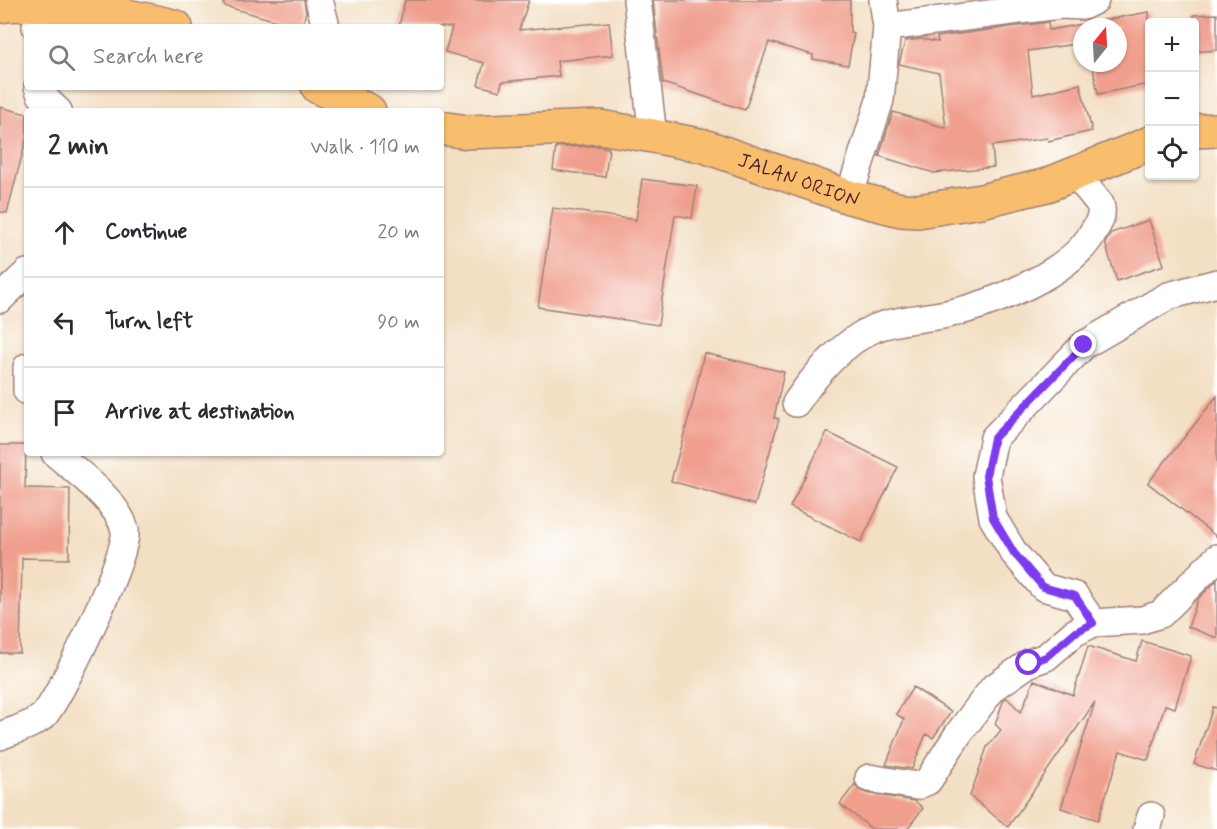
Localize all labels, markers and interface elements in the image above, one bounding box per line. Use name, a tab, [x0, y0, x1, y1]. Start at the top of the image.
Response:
north arrow	[1073, 18, 1127, 72]
map controls	[1145, 18, 1199, 180]
button: +	[1145, 18, 1199, 72]
search box	[24, 24, 444, 90]
icon: search	[45, 41, 78, 74]
text: Search here	[93, 43, 204, 71]
button: −	[1145, 72, 1199, 126]
button: locate	[1145, 126, 1199, 180]
text: 2 min	[48, 130, 109, 164]
text: Walk · 110 m	[311, 134, 420, 161]
street label: JALAN ORION	[734, 147, 862, 214]
icon: ahead	[48, 216, 81, 249]
text: Continue	[105, 218, 187, 246]
text: 20 m	[377, 219, 420, 246]
icon: left	[48, 306, 81, 339]
text: Turn left	[105, 308, 193, 336]
text: 90 m	[377, 309, 420, 336]
route end	[1070, 331, 1096, 357]
icon: arrive	[48, 396, 81, 429]
text: Arrive at destination	[105, 398, 295, 426]
route start	[1015, 649, 1041, 675]

